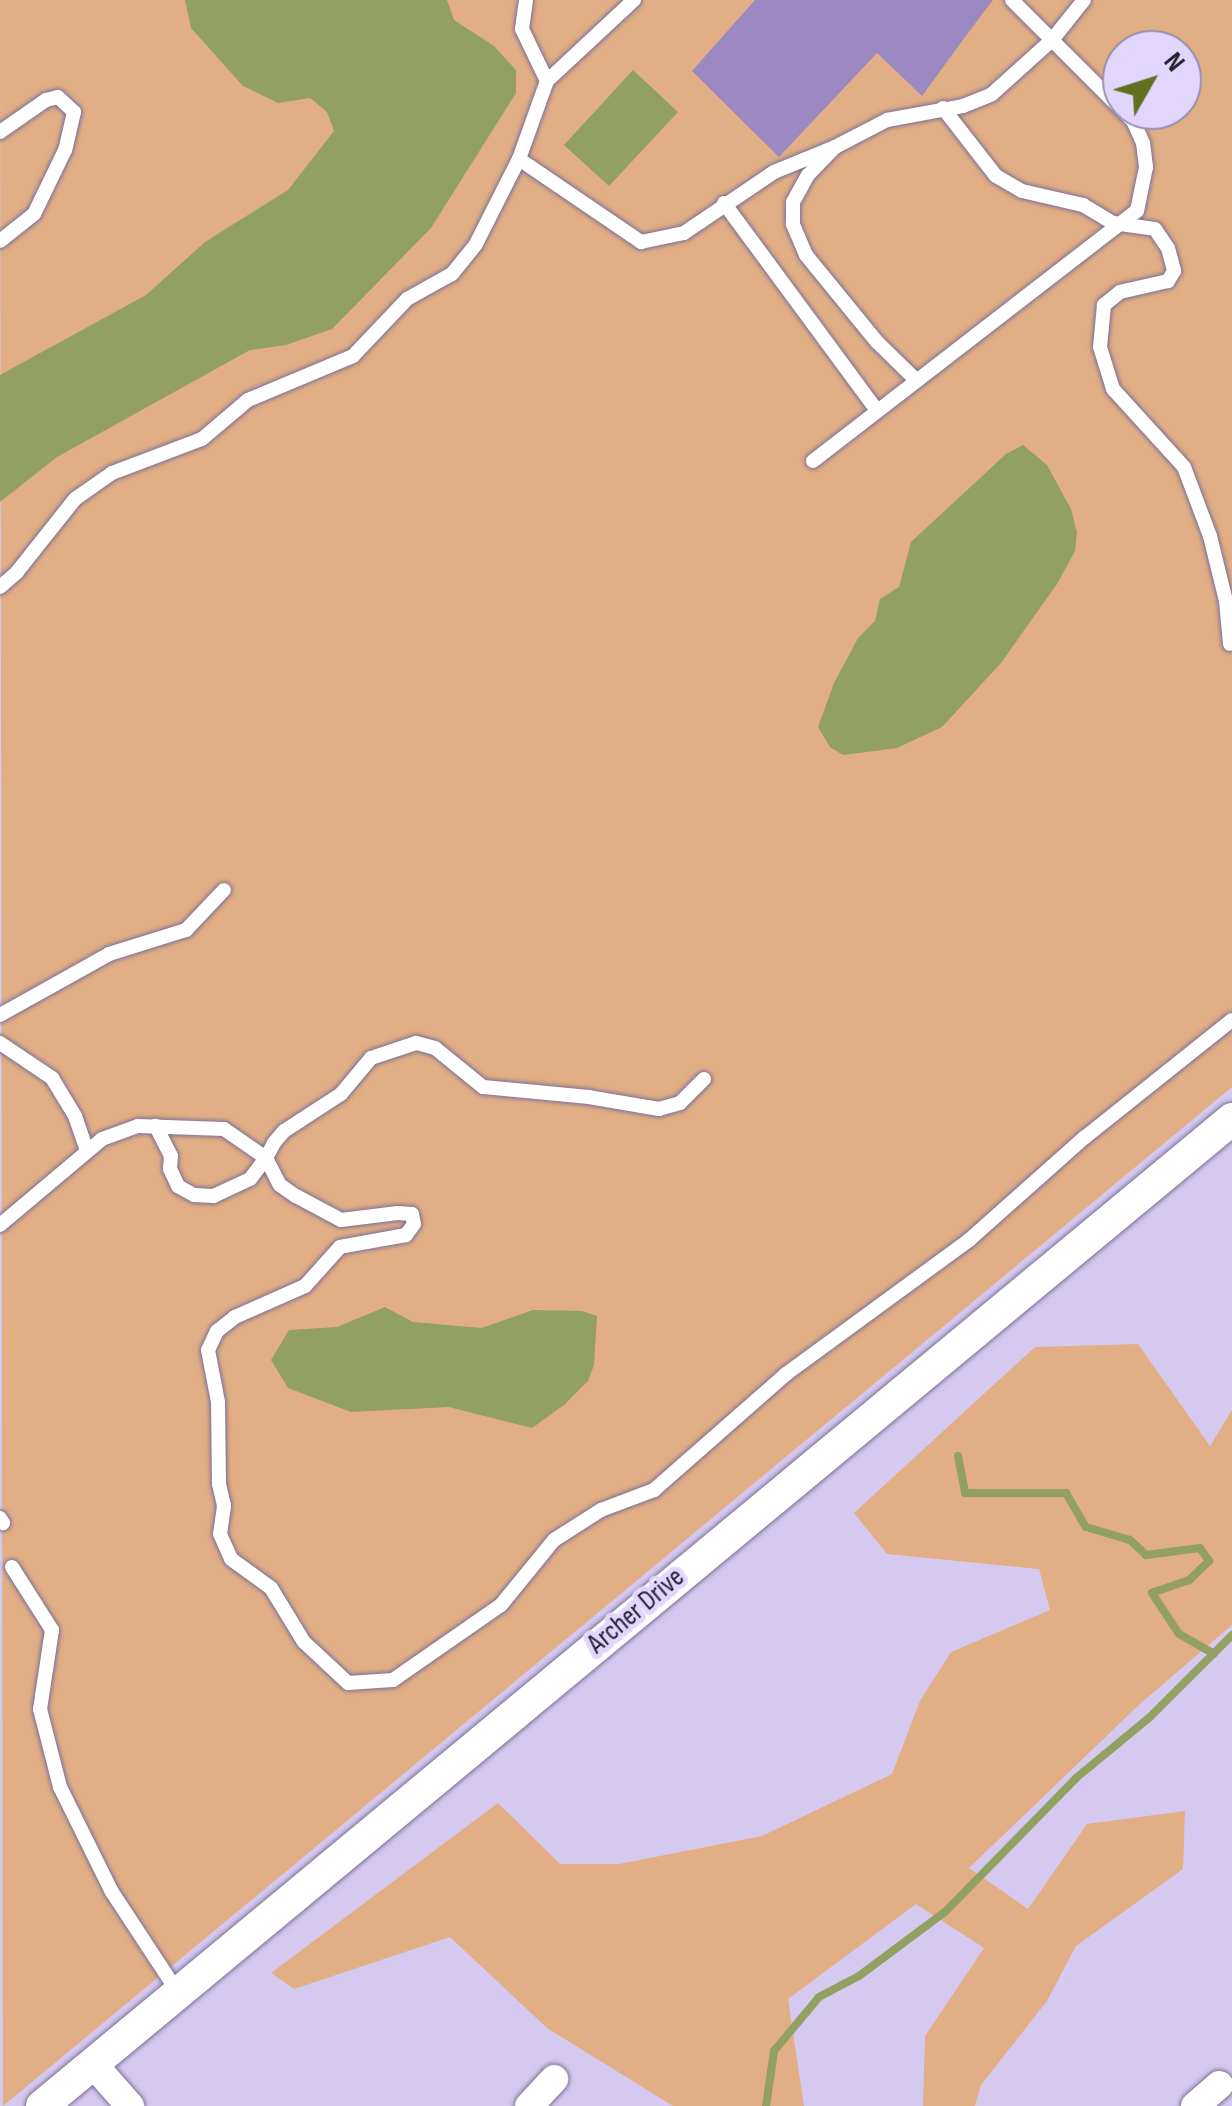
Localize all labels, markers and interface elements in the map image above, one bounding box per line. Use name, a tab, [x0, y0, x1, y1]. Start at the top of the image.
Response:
north arrow	[1102, 30, 1202, 130]
text: N	[1157, 46, 1192, 78]
street label: Archer Drive	[581, 1561, 691, 1661]

